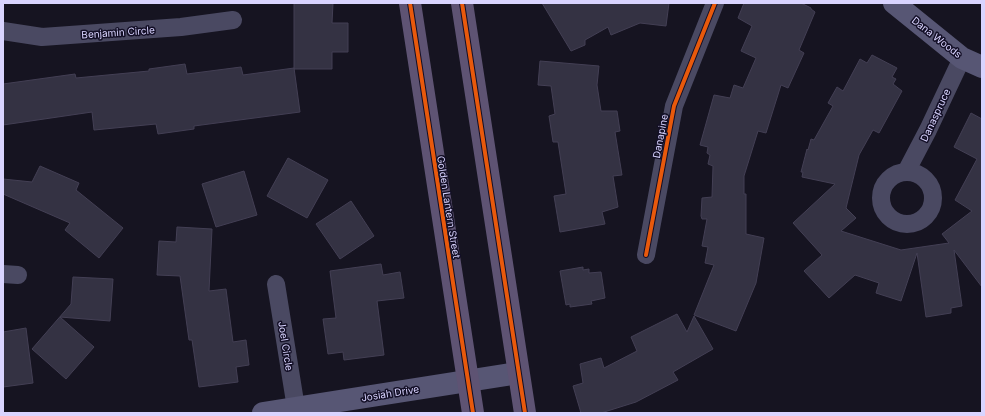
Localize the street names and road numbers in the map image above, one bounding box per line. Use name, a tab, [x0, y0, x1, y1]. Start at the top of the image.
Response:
street label: Dana Woods	[910, 14, 964, 60]
street label: Benjamin Circle	[81, 23, 155, 41]
street label: Danaspruce	[918, 86, 953, 143]
street label: Danapine	[650, 113, 670, 159]
street label: Golden Lantern Street	[435, 155, 463, 260]
street label: Joel Circle	[276, 320, 296, 372]
street label: Josiah Drive	[360, 382, 420, 404]

